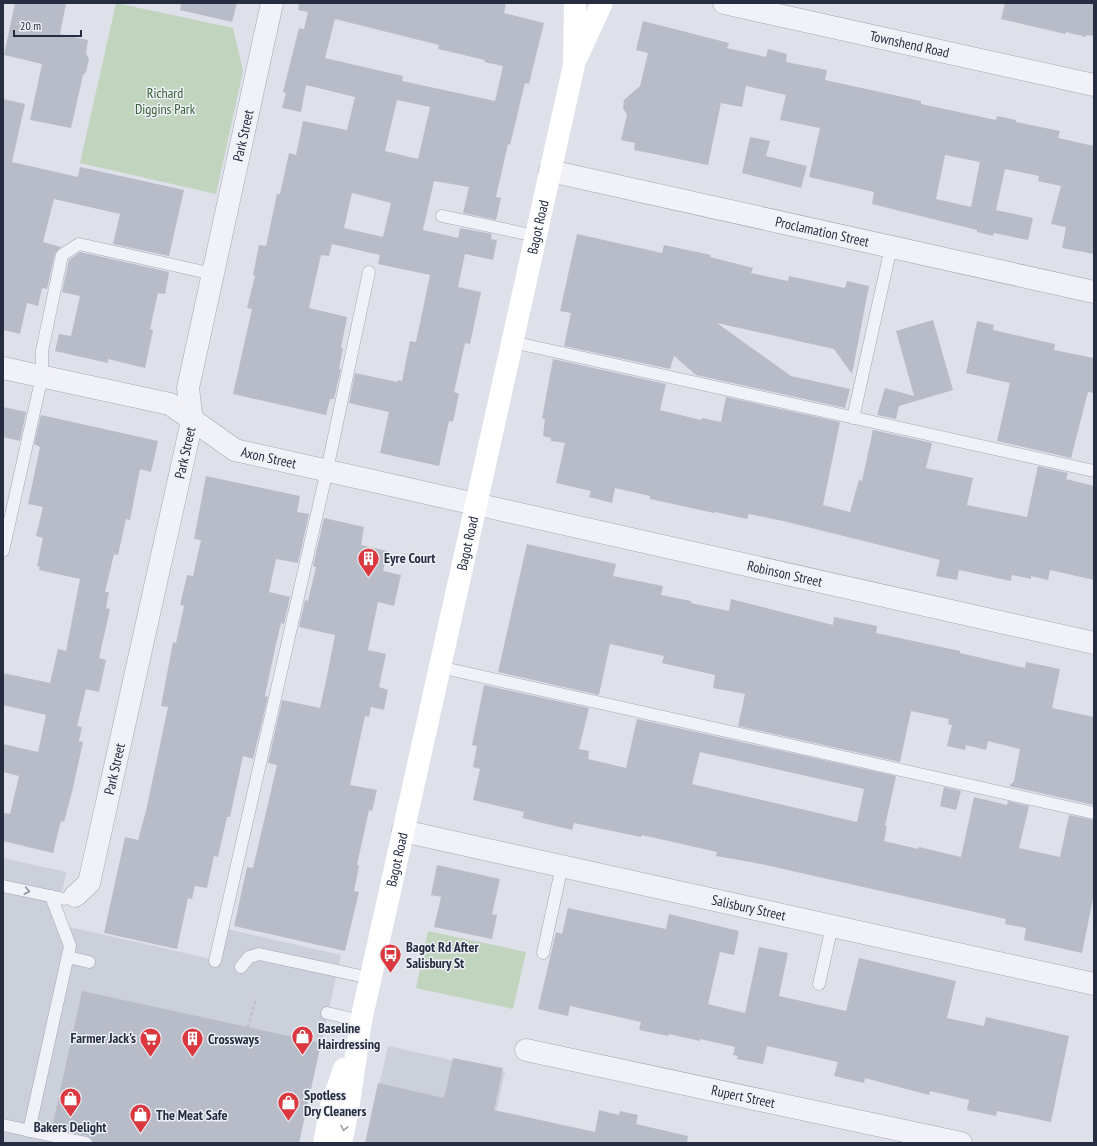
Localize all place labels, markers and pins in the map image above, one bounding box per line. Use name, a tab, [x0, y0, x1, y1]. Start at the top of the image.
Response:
building icon: Eyre Court	[355, 545, 381, 578]
place label: Eyre Court	[384, 549, 435, 567]
place label: Bagot Rd After Salisbury St	[406, 938, 479, 972]
bus stop icon: Bagot Rd After Salisbury St	[378, 942, 404, 975]
place label: Baseline Hairdressing	[318, 1019, 380, 1053]
shop icon: Baseline Hairdressing	[290, 1023, 316, 1056]
supermarket icon: Farmer Jack's	[138, 1025, 164, 1058]
building icon: Crossways	[179, 1026, 205, 1059]
place label: Farmer Jack's	[70, 1029, 136, 1047]
place label: Crossways	[208, 1030, 259, 1048]
shop icon: Bakers Delight	[57, 1086, 83, 1119]
place label: Spotless Dry Cleaners	[304, 1086, 366, 1120]
shop icon: Spotless Dry Cleaners	[276, 1090, 302, 1123]
shop icon: The Meat Safe	[127, 1102, 153, 1135]
place label: The Meat Safe	[156, 1106, 227, 1124]
place label: Bakers Delight	[34, 1118, 106, 1136]

